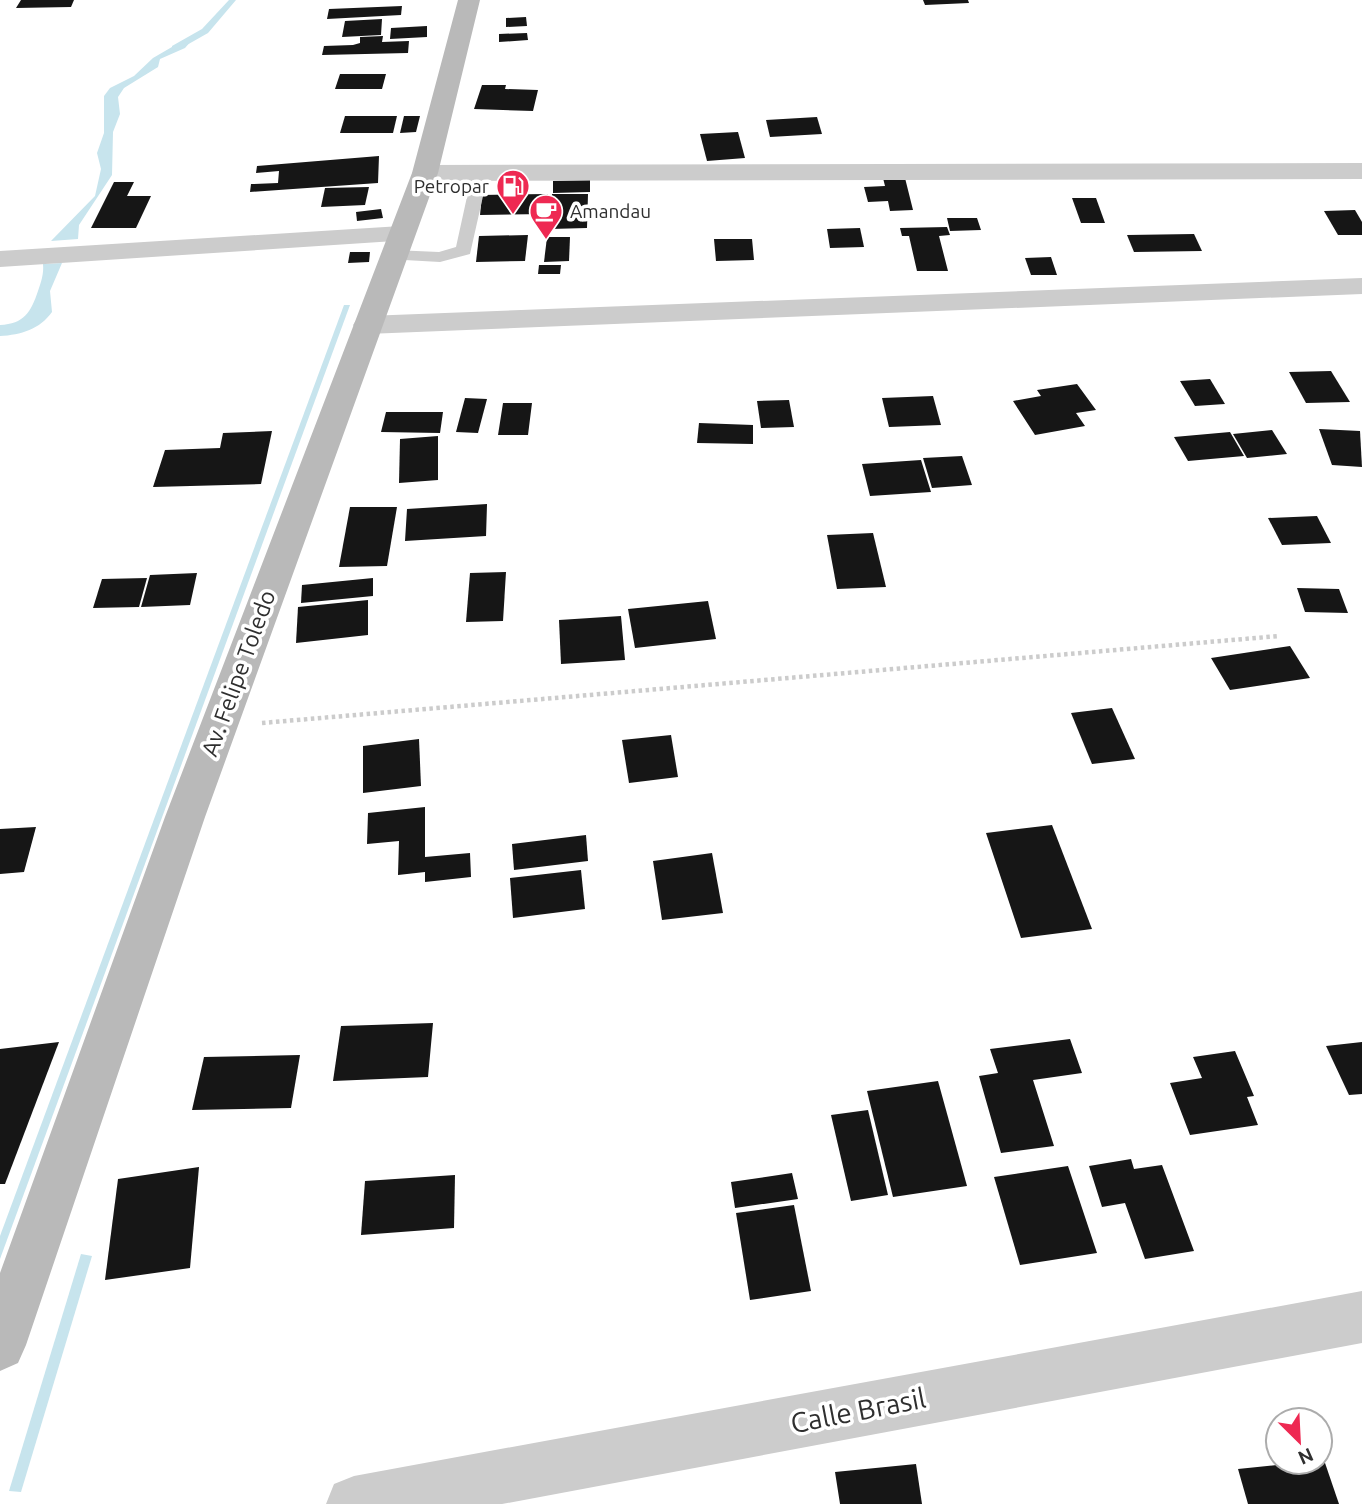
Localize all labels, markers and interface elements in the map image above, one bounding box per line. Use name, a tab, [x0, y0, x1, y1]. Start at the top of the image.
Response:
fuel station icon: Petropar	[494, 167, 532, 216]
place label: Petropar	[414, 175, 489, 197]
cafe icon: Amandau	[527, 192, 565, 241]
place label: Amandau	[570, 200, 651, 222]
street label: Av. Felipe Toledo	[196, 587, 280, 759]
street label: Calle Brasil	[788, 1382, 928, 1438]
north arrow	[1264, 1406, 1334, 1476]
text: N	[1295, 1444, 1317, 1469]

